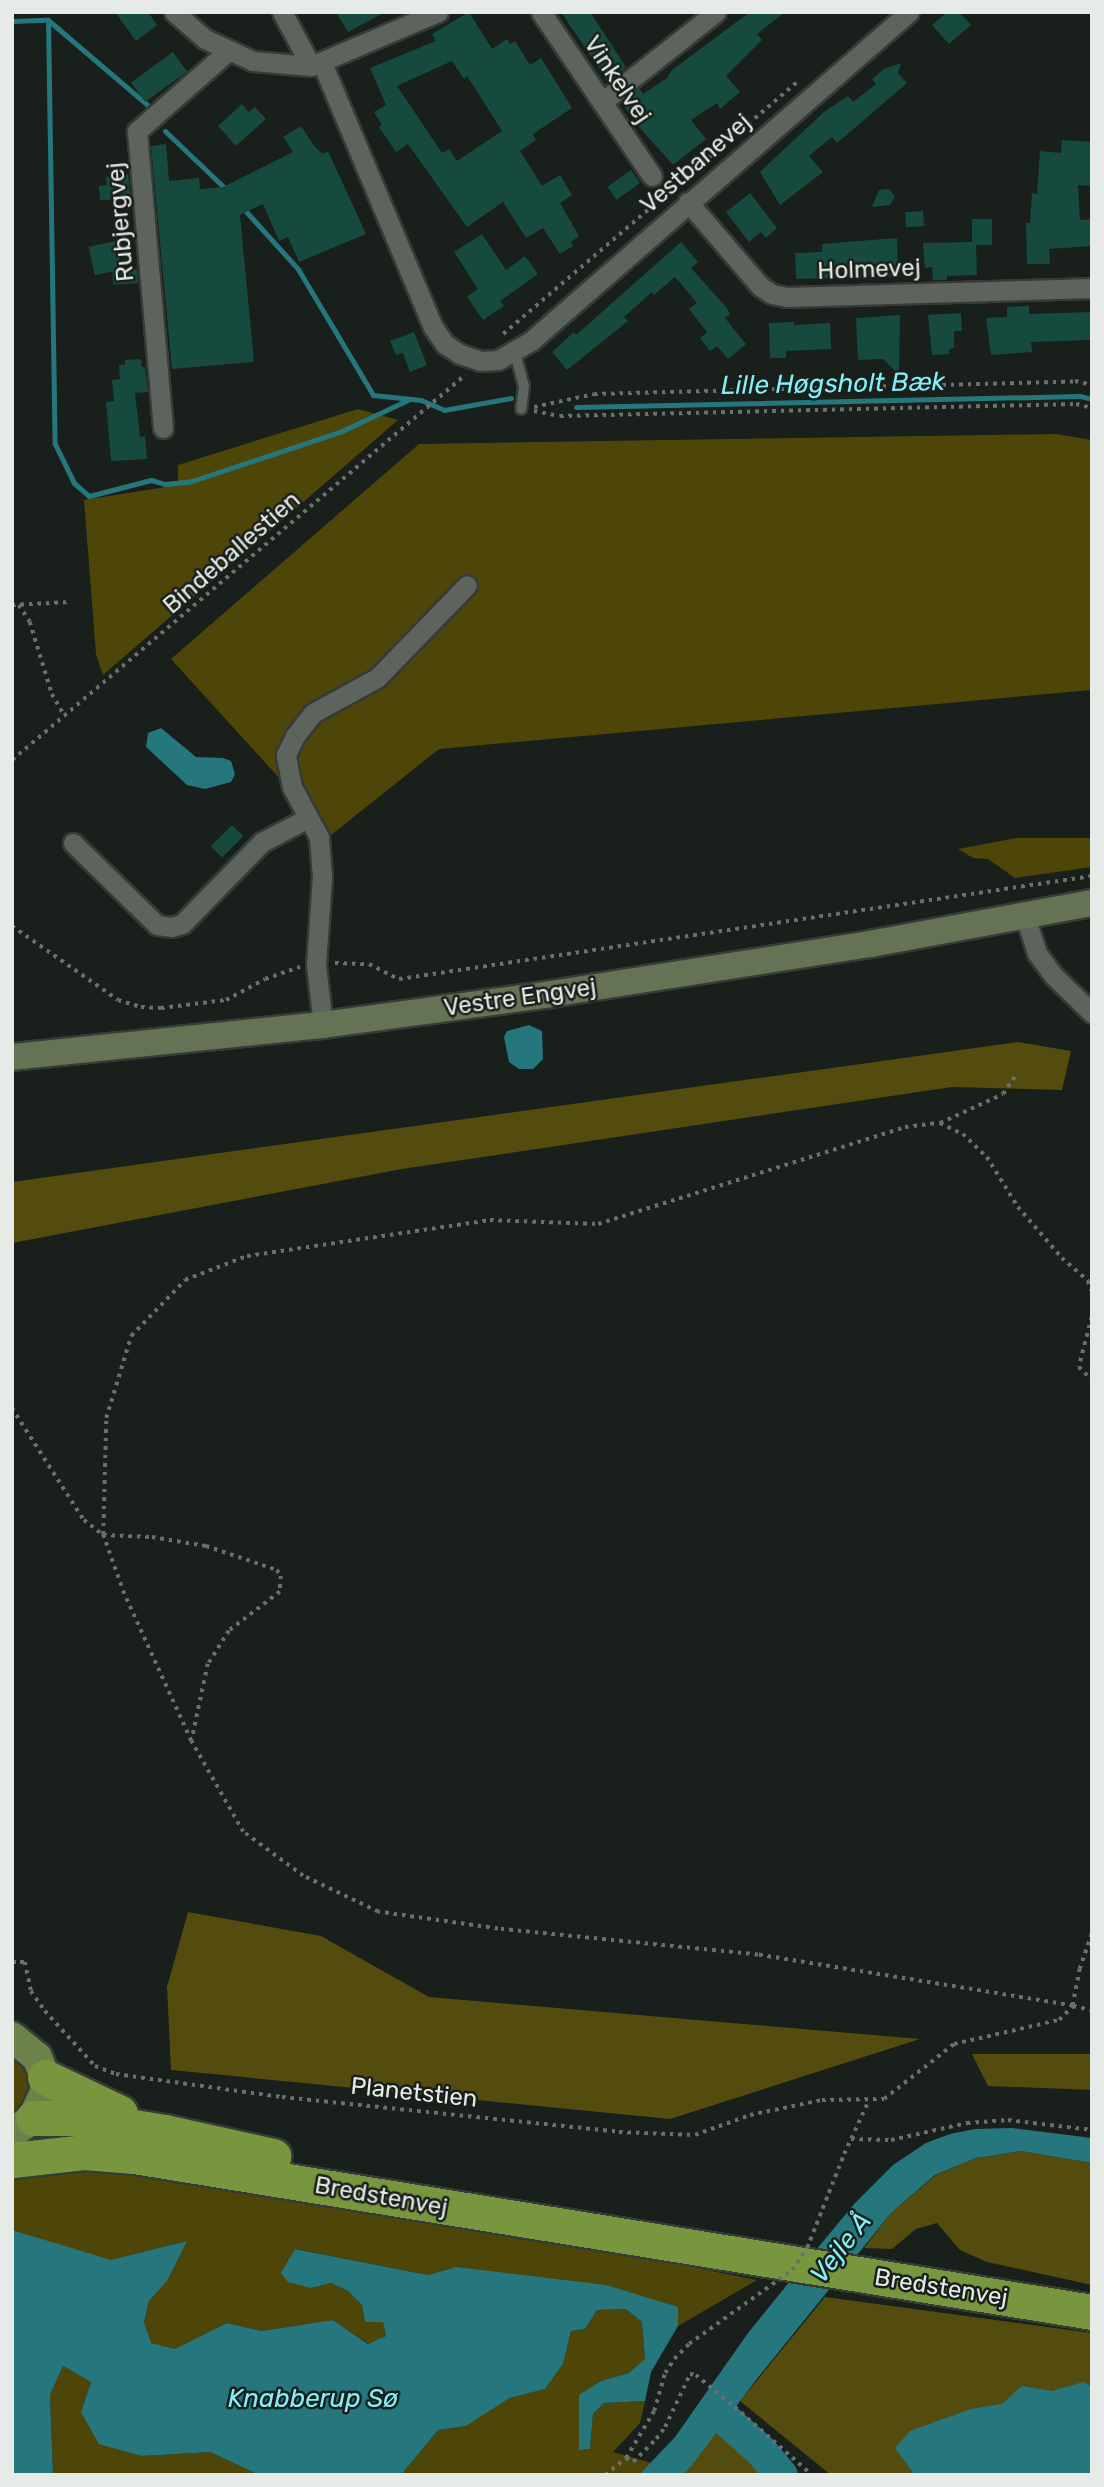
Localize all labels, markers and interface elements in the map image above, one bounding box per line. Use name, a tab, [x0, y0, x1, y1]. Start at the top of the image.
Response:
street label: Vinkelvej	[577, 31, 657, 129]
street label: Vestbanevej	[635, 108, 757, 220]
street label: Rubjergvej	[101, 161, 141, 283]
street label: Holmevej	[817, 254, 921, 286]
water label: Lille Høgsholt Bæk	[721, 366, 945, 402]
street label: Bindeballestien	[158, 486, 306, 620]
street label: Vestre Engvej	[442, 973, 598, 1023]
street label: Planetstien	[349, 2072, 479, 2114]
street label: Bredstenvej	[312, 2171, 450, 2223]
water label: Vejle Å	[804, 2206, 878, 2290]
street label: Bredstenvej	[872, 2263, 1010, 2313]
water label: Knabberup Sø	[228, 2383, 398, 2415]

